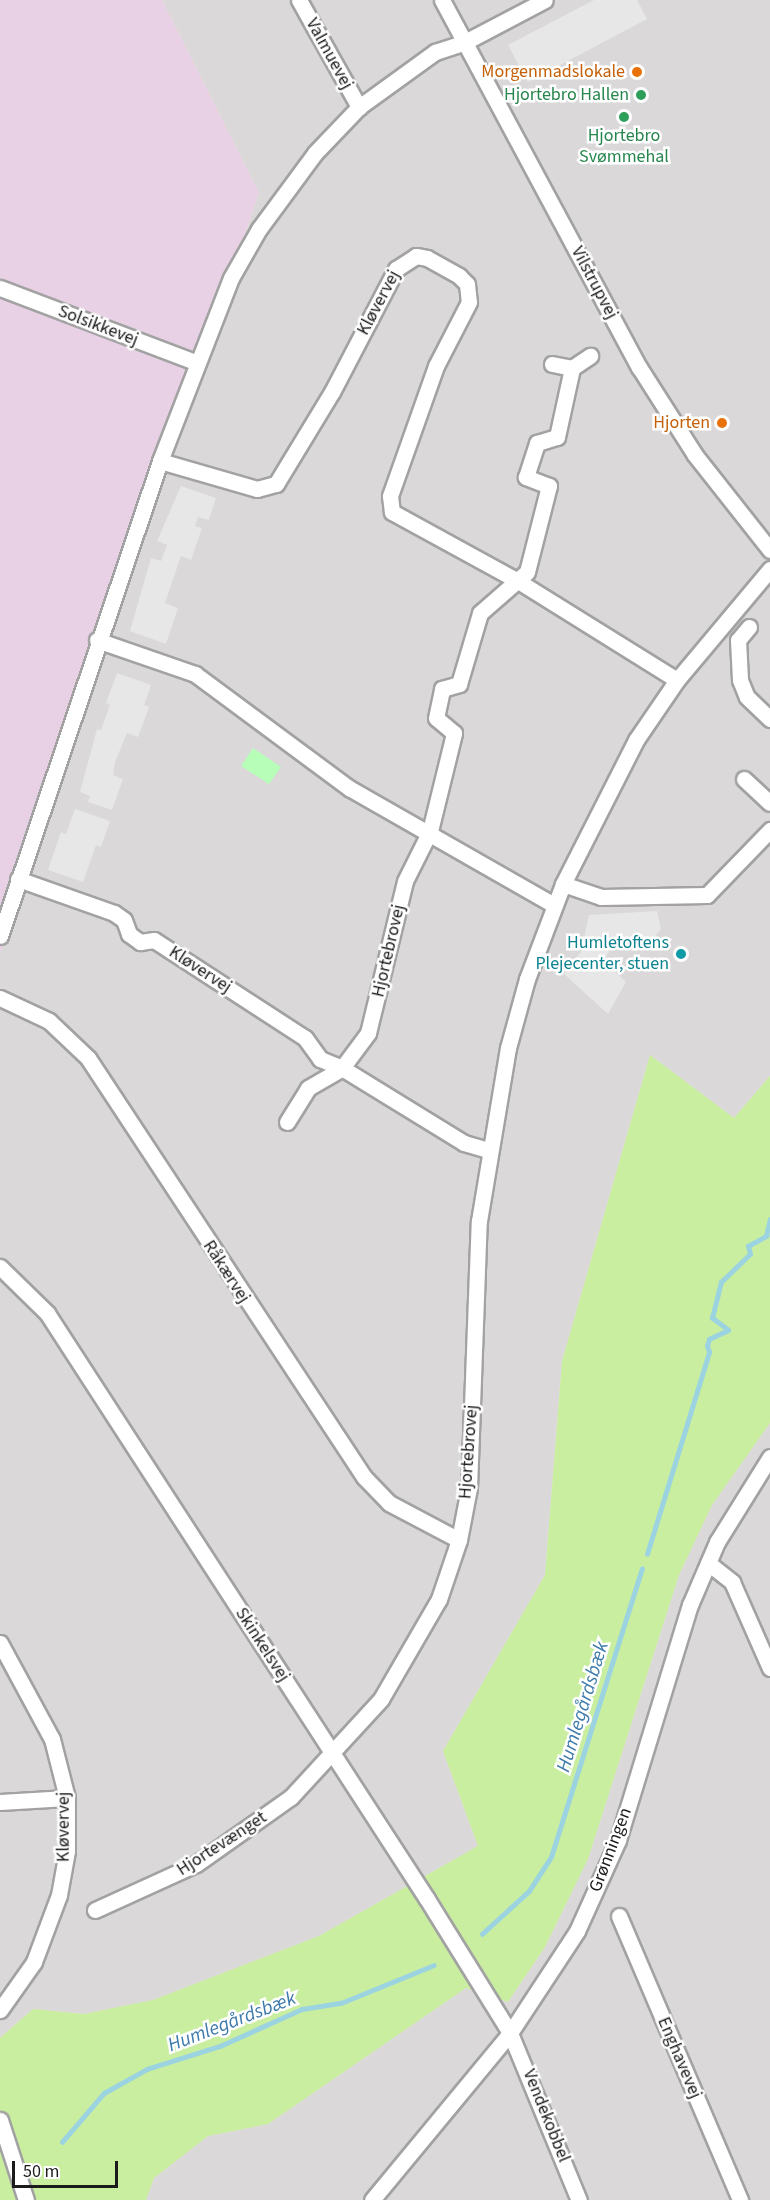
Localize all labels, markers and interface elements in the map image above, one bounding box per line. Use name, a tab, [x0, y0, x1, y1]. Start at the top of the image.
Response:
street label: Valmuevej	[301, 15, 357, 93]
place label: Morgenmadslokale	[481, 61, 625, 83]
marker: Morgenmadslokale	[630, 65, 644, 79]
place label: Hjortebro Hallen	[504, 84, 629, 106]
marker: Hjortebro Hallen	[634, 88, 648, 102]
marker: Hjortebro Svømmehal	[617, 110, 631, 124]
place label: Hjortebro Svømmehal	[579, 126, 669, 168]
street label: Vilstrupvej	[566, 243, 622, 323]
street label: Kløvervej	[353, 267, 405, 339]
street label: Solsikkevej	[55, 301, 141, 351]
place label: Hjorten	[653, 412, 710, 434]
marker: Hjorten	[715, 416, 729, 430]
street label: Hjortebrovej	[368, 903, 410, 999]
place label: Humletoftens Plejecenter, stuen	[535, 933, 669, 976]
street label: Kløvervej	[165, 942, 235, 998]
marker: Humletoftens Plejecenter, stuen	[674, 947, 688, 961]
street label: Råkærvej	[198, 1237, 254, 1307]
street label: Hjortebrovej	[455, 1404, 483, 1500]
street label: Skinkelsvej	[230, 1604, 294, 1686]
water label: Humlegårdsbæk	[552, 1639, 614, 1775]
street label: Kløvervej	[53, 1792, 75, 1862]
street label: Grønningen	[585, 1805, 637, 1895]
street label: Hjortevænget	[173, 1807, 271, 1881]
water label: Humlegårdsbæk	[165, 1987, 299, 2057]
street label: Enghavevej	[652, 2014, 706, 2102]
street label: Vendekobbel	[518, 2066, 574, 2166]
scale bar	[15, 2149, 122, 2187]
text: 50 m	[23, 2159, 59, 2184]

